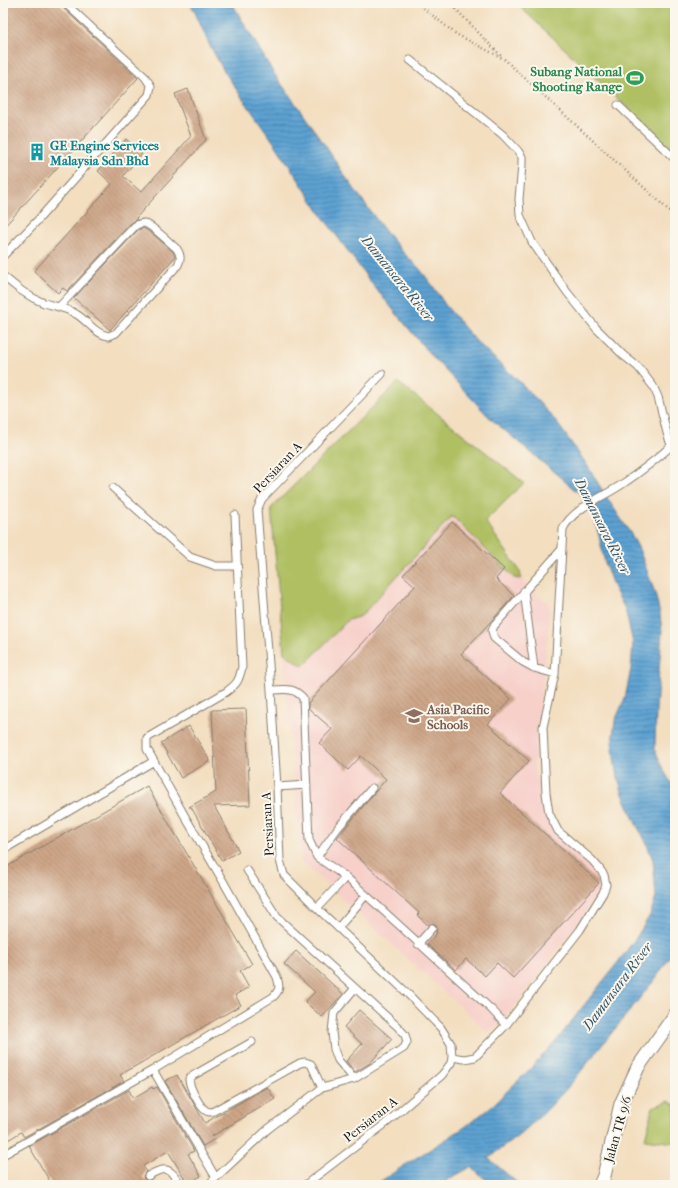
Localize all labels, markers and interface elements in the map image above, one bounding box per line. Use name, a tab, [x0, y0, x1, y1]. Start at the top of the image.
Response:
place label: Subang National Shooting Range	[530, 64, 623, 95]
sports icon: Subang National Shooting Range	[625, 68, 645, 88]
place label: GE Engine Services Malaysia Sdn Bhd	[49, 138, 159, 169]
building icon: GE Engine Services Malaysia Sdn Bhd	[27, 142, 47, 162]
water label: Damansara River	[357, 231, 438, 326]
street label: Persiaran A	[250, 438, 305, 496]
water label: Damansara River	[571, 475, 635, 579]
place label: Asia Pacific Schools	[426, 702, 489, 732]
school or university icon: Asia Pacific Schools	[404, 706, 424, 726]
street label: Persiaran A	[258, 791, 277, 857]
water label: Damansara River	[578, 938, 657, 1034]
street label: Persiaran A	[340, 1093, 401, 1145]
street label: Jalan TR 9/6	[601, 1093, 634, 1165]

